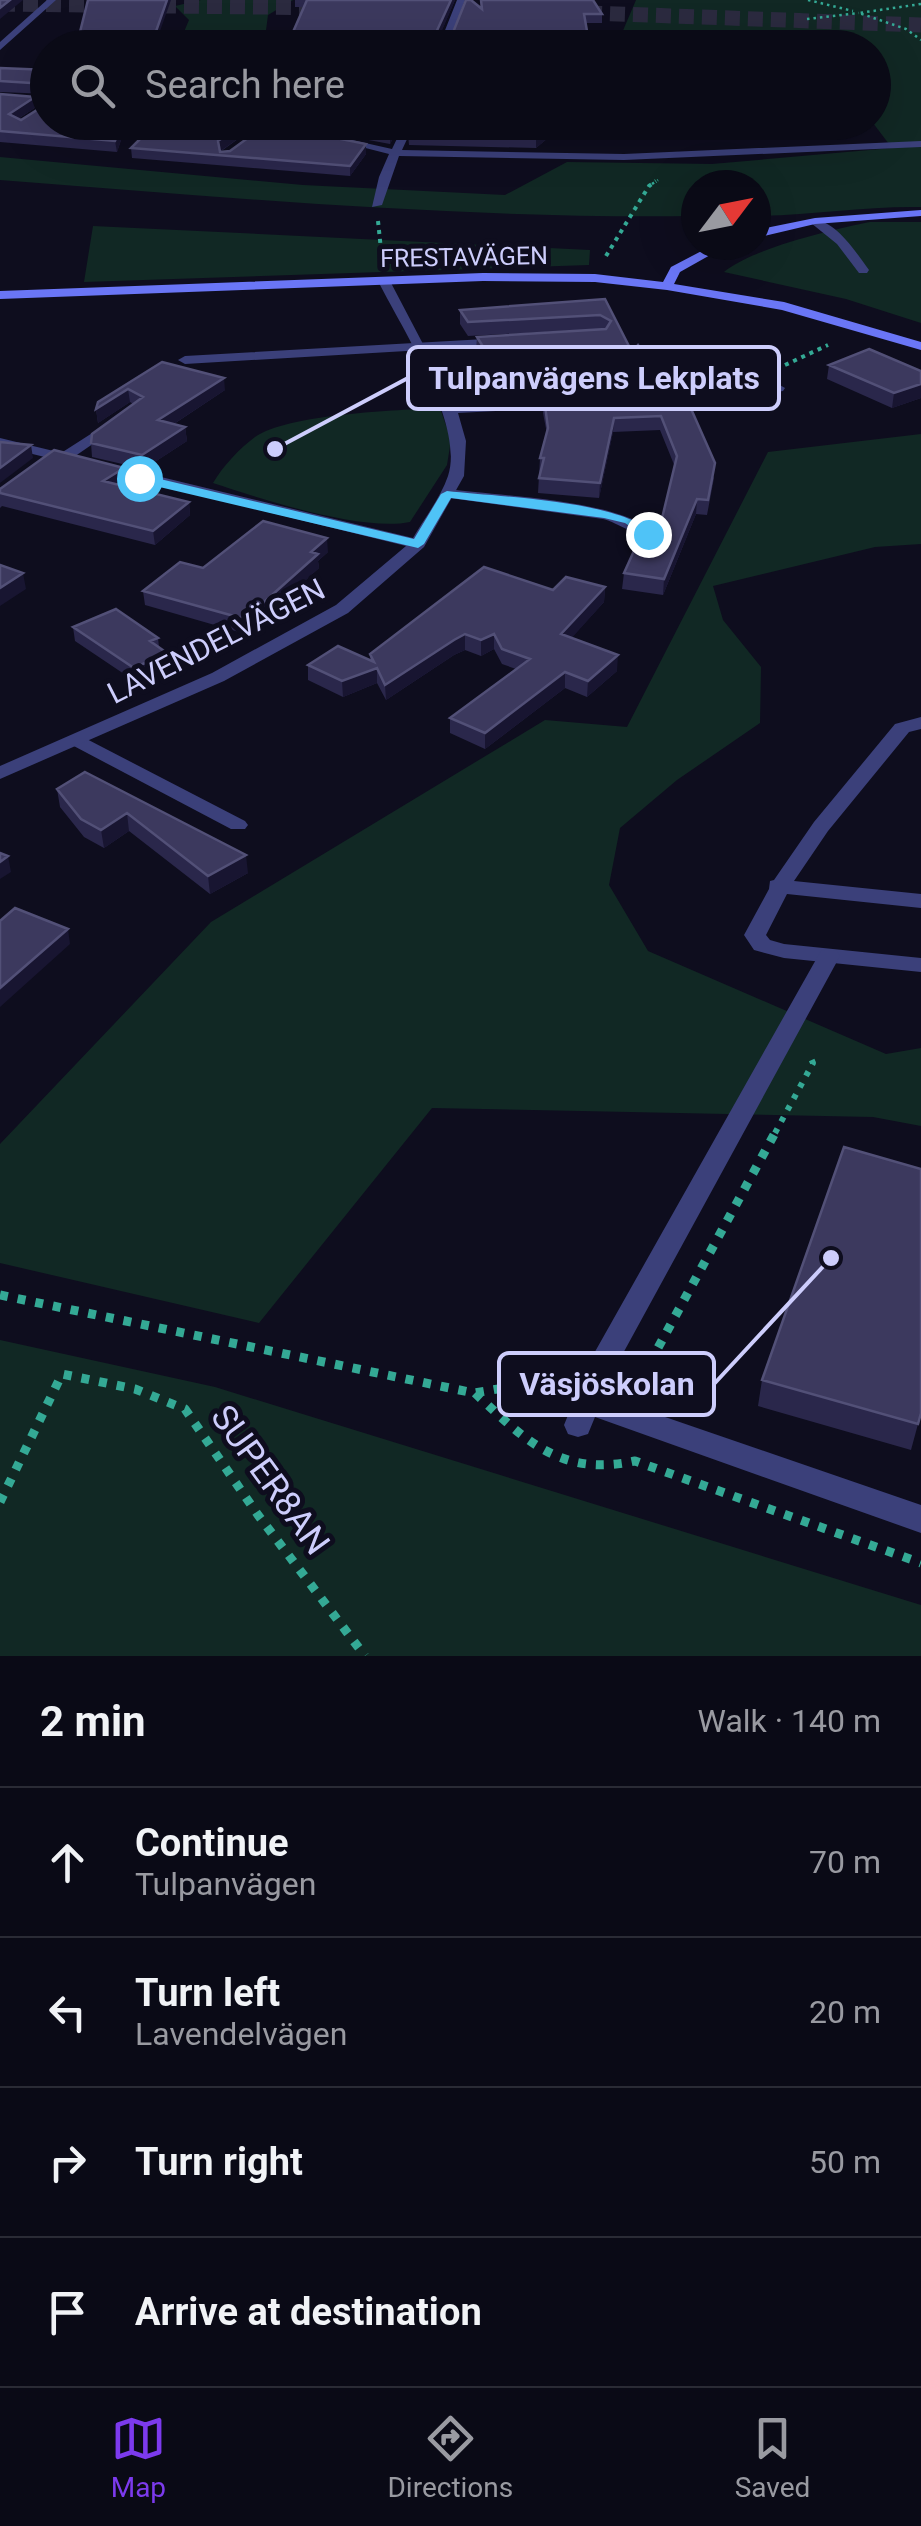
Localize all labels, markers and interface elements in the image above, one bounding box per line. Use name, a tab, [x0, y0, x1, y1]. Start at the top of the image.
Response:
search box	[30, 30, 891, 140]
icon: search	[65, 58, 120, 113]
text: Search here	[145, 63, 345, 107]
north arrow	[681, 170, 771, 260]
street label: FRESTAVÄGEN	[380, 241, 548, 273]
callout: Tulpanvägens Lekplats	[408, 347, 779, 409]
text: Tulpanvägens Lekplats	[428, 359, 760, 397]
route start	[117, 456, 163, 502]
route end	[626, 512, 672, 558]
street label: LAVENDELVÄGEN	[102, 571, 330, 711]
callout: Väsjöskolan	[499, 1353, 714, 1415]
text: Väsjöskolan	[519, 1365, 695, 1403]
street label: SUPER8AN	[202, 1397, 338, 1563]
text: 2 min	[40, 1697, 146, 1746]
text: Walk · 140 m	[698, 1702, 881, 1740]
text: Continue	[135, 1821, 289, 1865]
icon: ahead	[40, 1835, 95, 1890]
text: 70 m	[809, 1843, 881, 1881]
text: Tulpanvägen	[135, 1865, 316, 1903]
text: Turn left	[135, 1971, 280, 2015]
icon: left	[40, 1985, 95, 2040]
text: 20 m	[809, 1993, 881, 2031]
text: Lavendelvägen	[135, 2015, 347, 2053]
icon: right	[40, 2135, 95, 2190]
text: Turn right	[135, 2140, 303, 2184]
text: 50 m	[809, 2143, 881, 2181]
icon: arrive	[40, 2285, 95, 2340]
text: Arrive at destination	[135, 2290, 482, 2334]
tab: Map	[111, 2411, 166, 2504]
tab: Directions	[387, 2411, 513, 2504]
tab: Saved	[735, 2411, 810, 2504]

